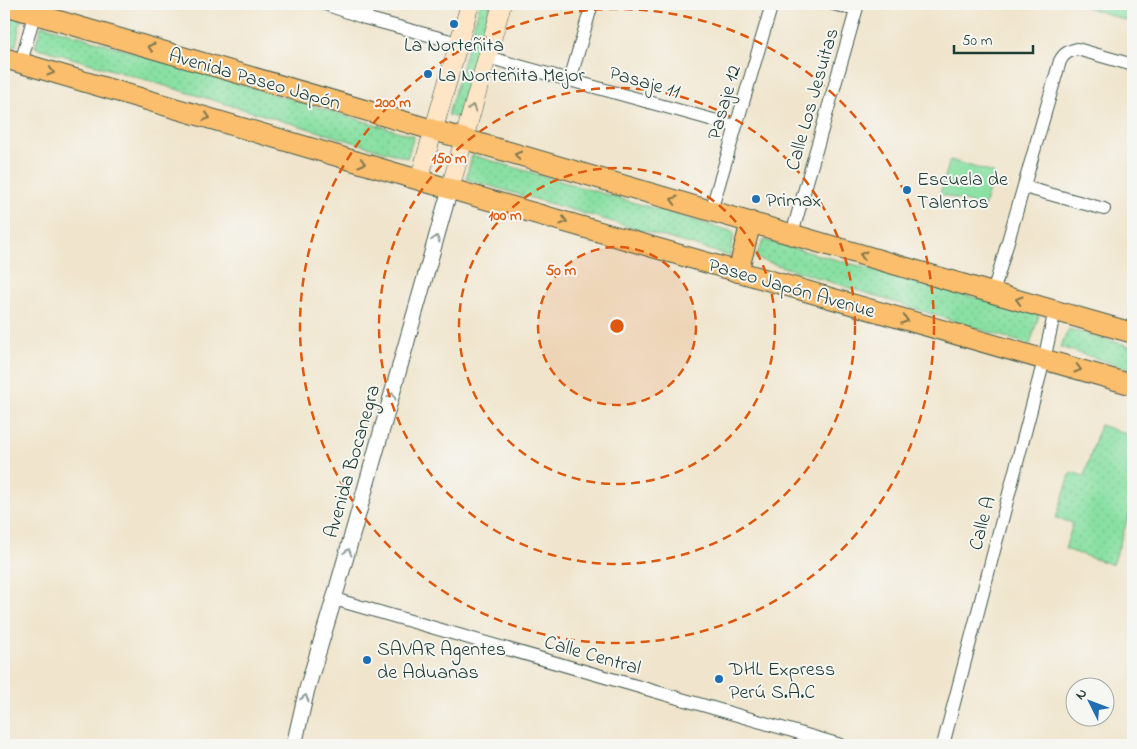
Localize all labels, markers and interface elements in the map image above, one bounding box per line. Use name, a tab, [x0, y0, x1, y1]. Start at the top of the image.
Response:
marker: La Norteñita	[448, 18, 460, 30]
scale bar	[954, 22, 1033, 54]
street label: Calle Los Jesuitas	[779, 25, 848, 174]
text: 50 m	[962, 30, 993, 52]
place label: La Norteñita	[404, 32, 504, 61]
street label: Avenida Paseo Japón	[165, 42, 344, 119]
one-way arrow	[147, 43, 155, 53]
street label: Pasaje 11	[605, 59, 683, 107]
place label: La Norteñita Mejor	[438, 62, 585, 91]
street label: Pasaje 12	[701, 62, 750, 143]
one-way arrow	[46, 66, 54, 76]
marker: La Norteñita Mejor	[422, 68, 434, 80]
text: 200 m	[374, 92, 411, 114]
one-way arrow	[467, 104, 477, 112]
one-way arrow	[202, 112, 210, 122]
text: 150 m	[431, 148, 467, 170]
one-way arrow	[514, 150, 522, 160]
one-way arrow	[358, 158, 366, 168]
place label: Escuela de Talentos	[917, 166, 1008, 218]
marker: Escuela de Talentos	[901, 184, 913, 196]
place label: Primax	[766, 187, 821, 216]
marker: Primax	[750, 193, 762, 205]
one-way arrow	[670, 195, 678, 205]
text: 100 m	[488, 205, 522, 227]
one-way arrow	[559, 216, 567, 226]
one-way arrow	[430, 236, 440, 244]
one-way arrow	[859, 250, 868, 260]
street label: Paseo Japón Avenue	[705, 252, 878, 327]
text: 50 m	[546, 260, 577, 282]
one-way arrow	[1016, 296, 1024, 306]
one-way arrow	[900, 314, 909, 324]
centre of rings	[608, 317, 626, 335]
one-way arrow	[1073, 364, 1082, 374]
street label: Avenida Bocanegra	[318, 382, 390, 542]
one-way arrow	[386, 392, 396, 400]
street label: Calle A	[962, 493, 1005, 554]
one-way arrow	[342, 548, 352, 557]
street label: Calle Central	[541, 629, 644, 684]
place label: SAVAR Agentes de Aduanas	[377, 636, 506, 688]
marker: SAVAR Agentes de Aduanas	[361, 654, 373, 666]
place label: DHL Express Perú S.A.C	[728, 656, 835, 708]
marker: DHL Express Perú S.A.C	[713, 673, 725, 685]
north arrow	[1064, 676, 1114, 726]
text: N	[1070, 684, 1092, 705]
one-way arrow	[299, 693, 310, 702]

